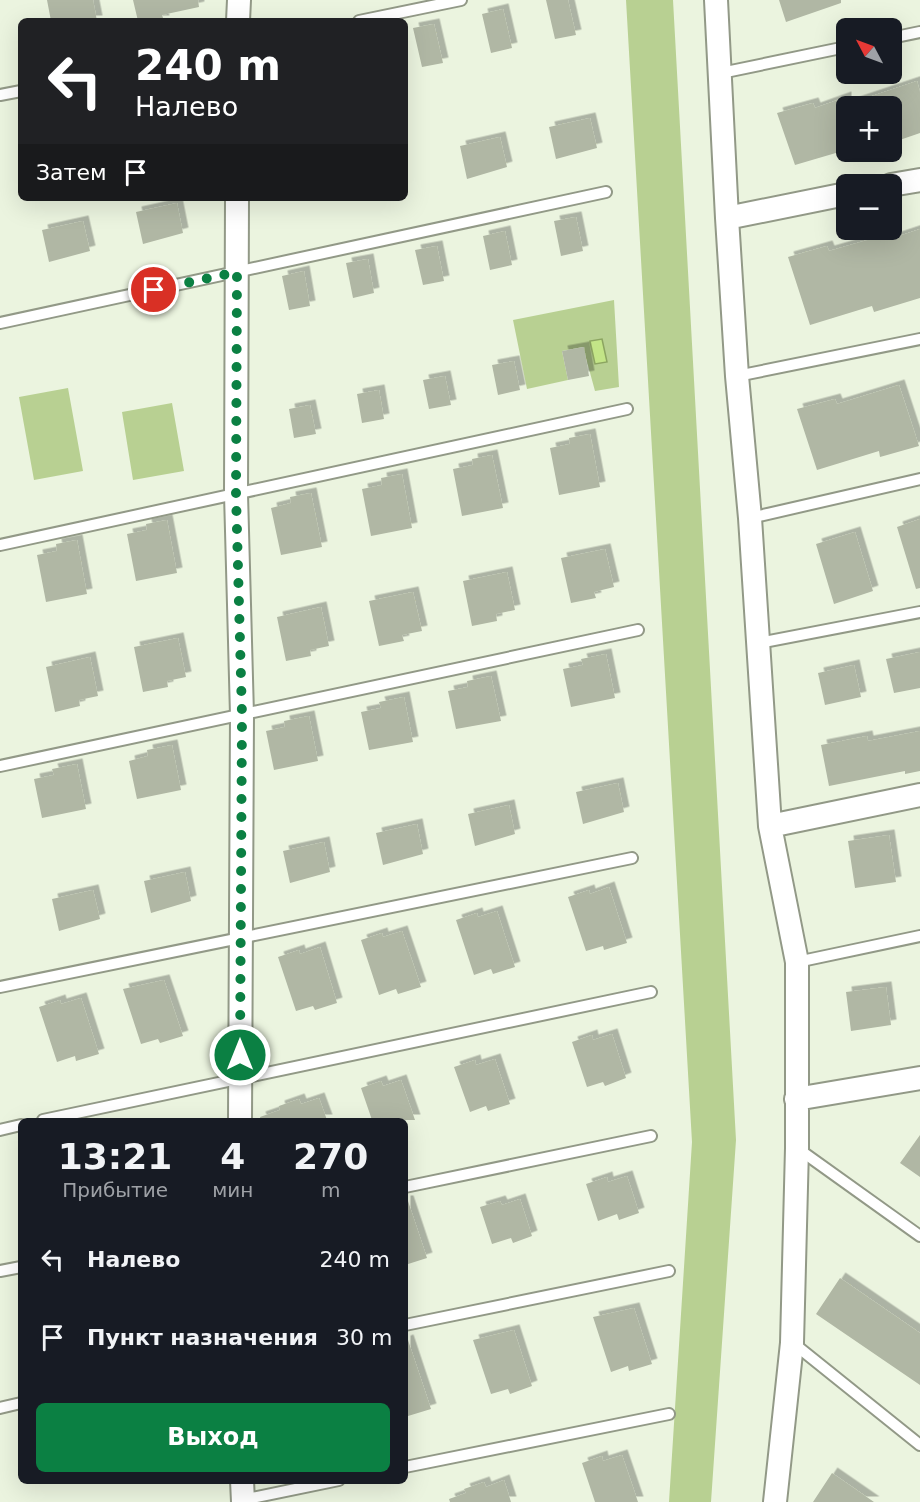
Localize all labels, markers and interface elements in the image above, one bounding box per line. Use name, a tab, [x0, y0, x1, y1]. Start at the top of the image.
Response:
north arrow	[836, 18, 902, 84]
map controls	[836, 18, 902, 240]
text: 240 m	[135, 41, 281, 90]
icon: left	[36, 42, 114, 120]
text: Налево	[135, 91, 238, 122]
button: +	[836, 96, 902, 162]
icon: arrive	[119, 156, 152, 189]
text: Затем	[36, 160, 107, 185]
button: −	[836, 174, 902, 240]
pin	[128, 264, 179, 315]
icon: arrive	[137, 273, 170, 306]
position arrow	[208, 1023, 272, 1087]
text: 13:21	[58, 1136, 172, 1177]
text: 4	[220, 1136, 245, 1177]
text: 270	[293, 1136, 368, 1177]
text: Прибытие	[62, 1178, 168, 1202]
text: мин	[212, 1178, 253, 1202]
text: m	[321, 1178, 340, 1202]
icon: left	[36, 1243, 69, 1276]
text: Налево	[87, 1247, 180, 1272]
text: 240 m	[320, 1247, 390, 1272]
icon: arrive	[36, 1321, 69, 1354]
text: Пункт назначения	[87, 1325, 318, 1350]
text: 30 m	[336, 1325, 392, 1350]
button: Выход	[36, 1403, 390, 1472]

